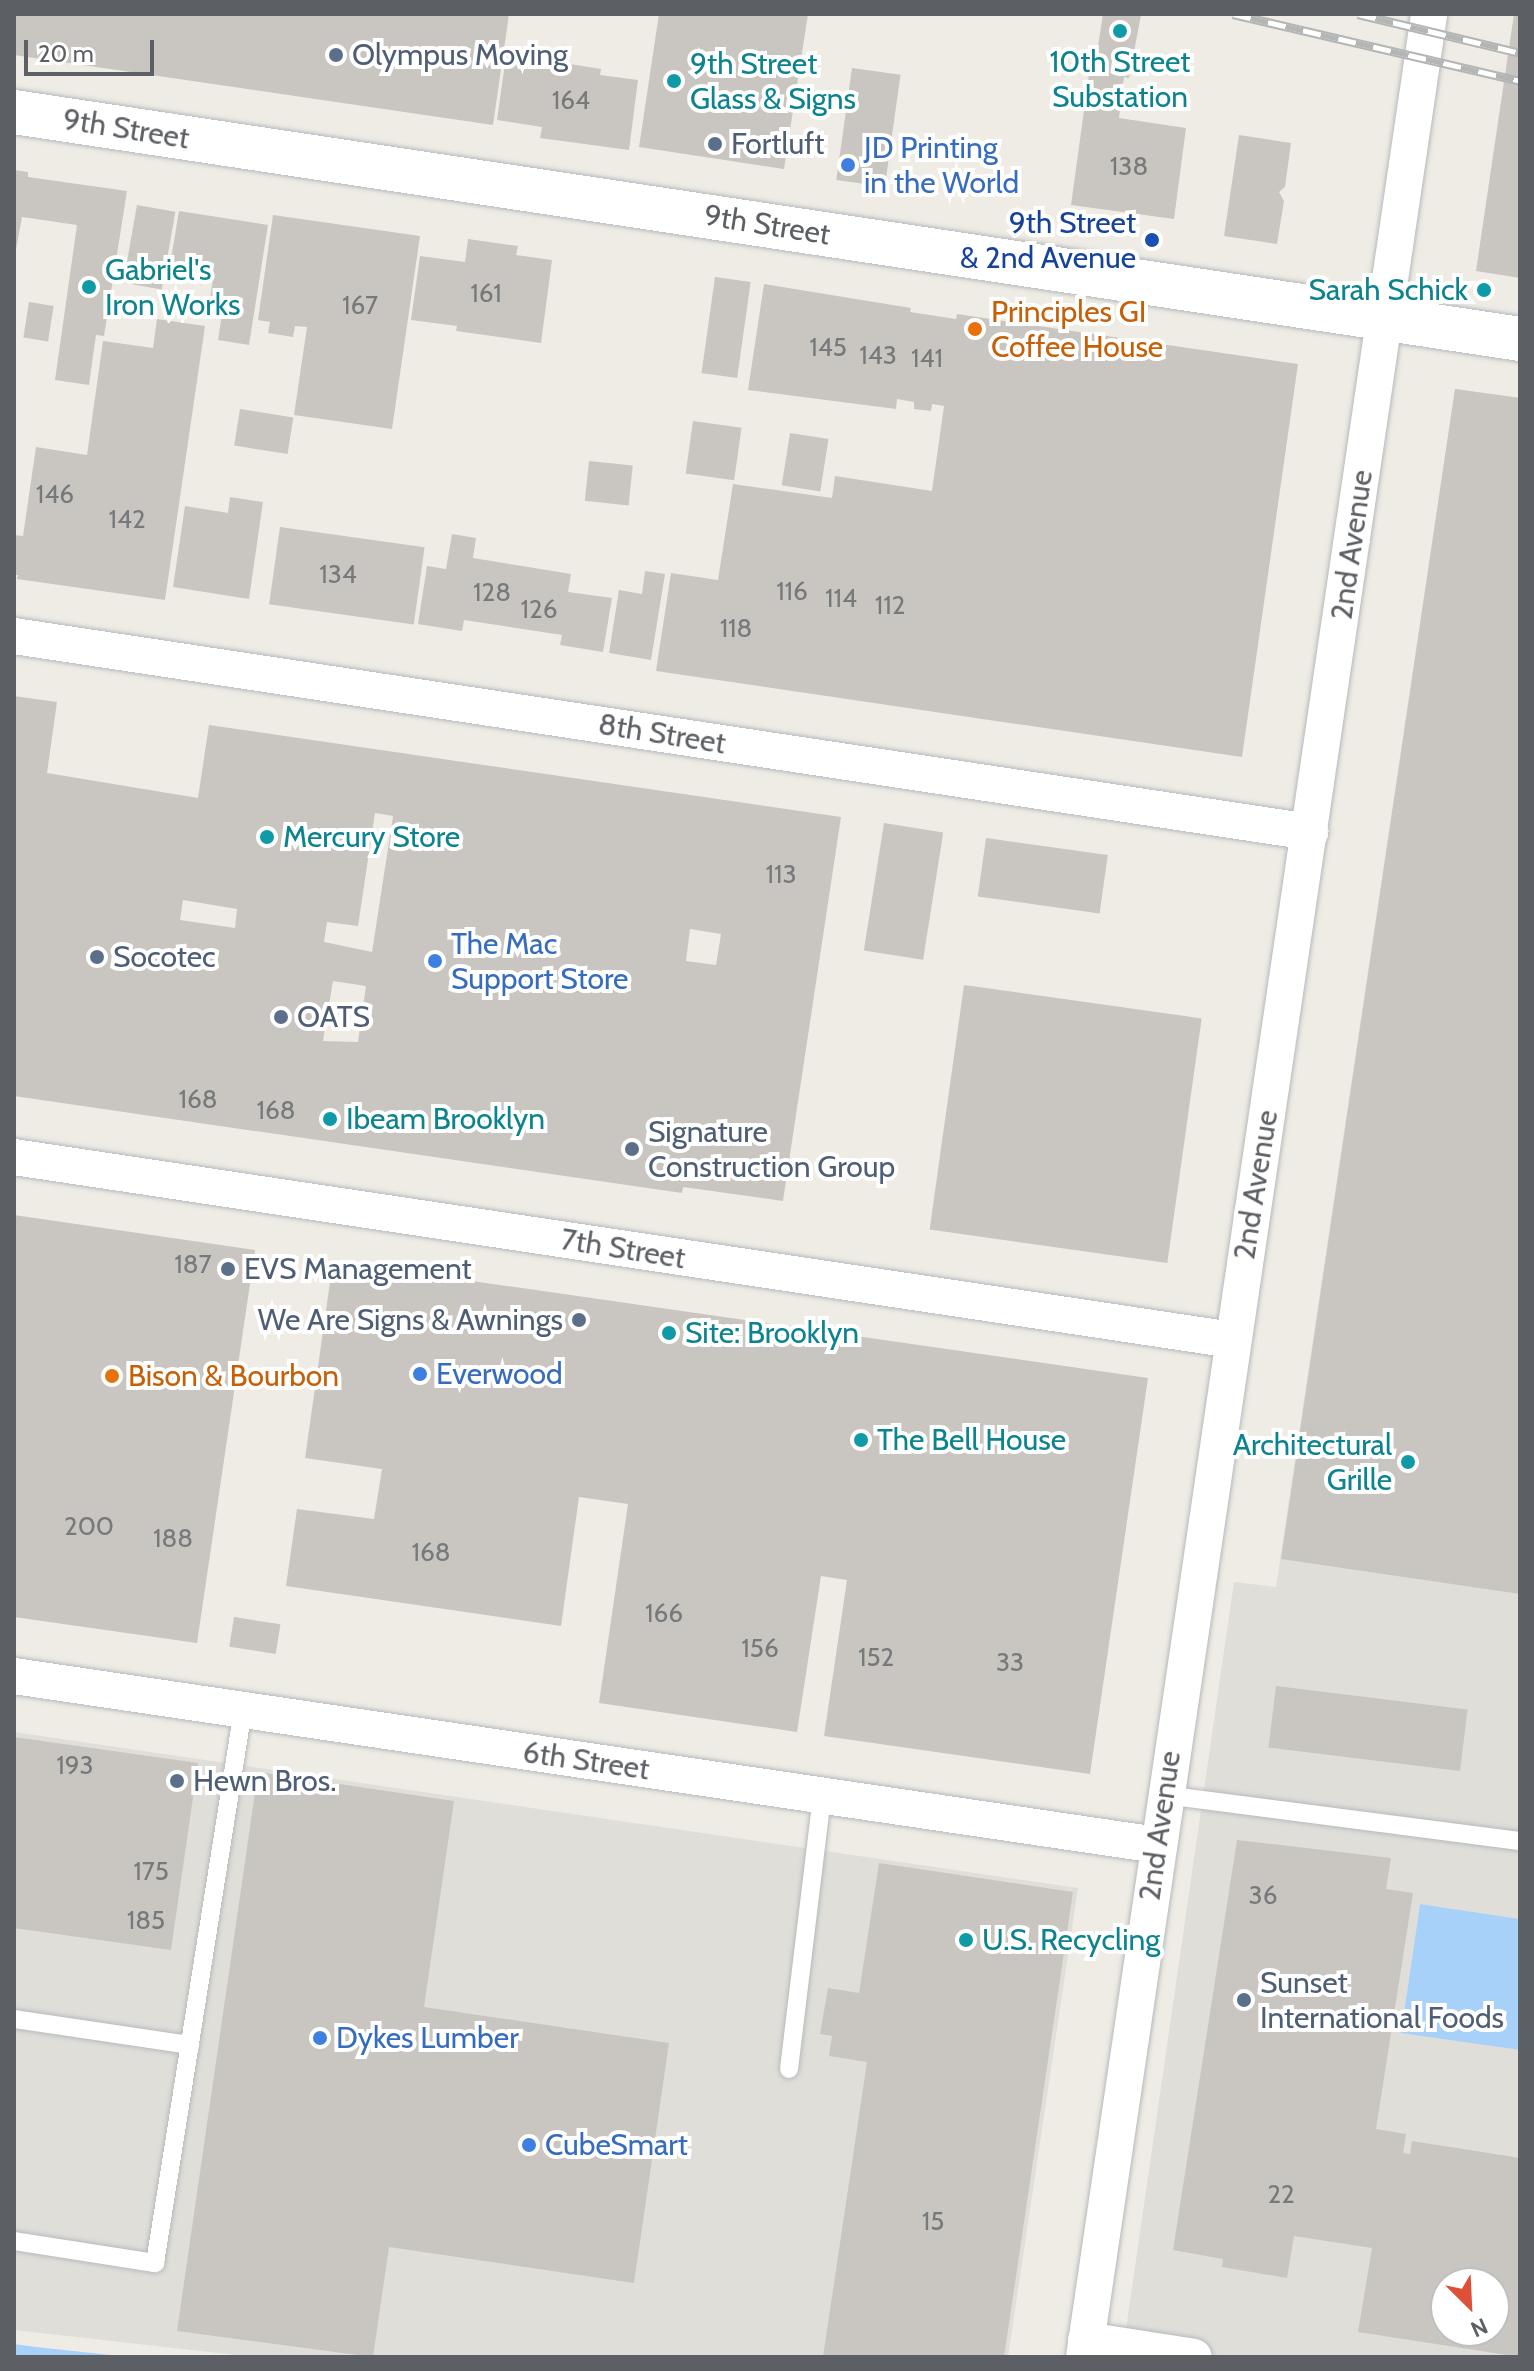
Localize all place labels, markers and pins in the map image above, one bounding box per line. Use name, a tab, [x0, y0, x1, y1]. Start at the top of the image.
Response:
marker: 10th Street Substation	[1111, 22, 1129, 40]
place label: Olympus Moving	[352, 37, 568, 73]
place label: 10th Street Substation	[1050, 44, 1190, 114]
marker: Olympus Moving	[327, 46, 345, 64]
place label: 9th Street Glass & Signs	[690, 46, 856, 116]
marker: 9th Street Glass & Signs	[665, 72, 683, 90]
place label: Fortluft	[731, 126, 824, 162]
place label: JD Printing in the World	[864, 130, 1019, 200]
marker: Fortluft	[706, 135, 724, 153]
marker: JD Printing in the World	[839, 156, 857, 174]
place label: 9th Street & 2nd Avenue	[960, 205, 1136, 276]
marker: 9th Street & 2nd Avenue	[1143, 231, 1161, 249]
place label: Gabriel's Iron Works	[105, 252, 241, 322]
place label: Sarah Schick	[1309, 272, 1468, 308]
marker: Gabriel's Iron Works	[80, 278, 98, 296]
marker: Sarah Schick	[1475, 281, 1493, 299]
place label: Principles GI Coffee House	[991, 294, 1163, 364]
marker: Principles GI Coffee House	[966, 320, 984, 338]
place label: Mercury Store	[283, 819, 460, 855]
marker: Mercury Store	[258, 828, 276, 846]
place label: The Mac Support Store	[451, 926, 628, 996]
place label: Socotec	[113, 939, 216, 975]
marker: Socotec	[88, 948, 106, 966]
marker: The Mac Support Store	[426, 952, 444, 970]
place label: OATS	[297, 999, 370, 1035]
marker: OATS	[272, 1008, 290, 1026]
place label: Ibeam Brooklyn	[346, 1101, 545, 1137]
marker: Ibeam Brooklyn	[321, 1110, 339, 1128]
place label: Signature Construction Group	[648, 1114, 895, 1184]
marker: Signature Construction Group	[623, 1140, 641, 1158]
place label: EVS Management	[244, 1251, 472, 1287]
marker: EVS Management	[219, 1260, 237, 1278]
place label: We Are Signs & Awnings	[258, 1302, 563, 1338]
marker: We Are Signs & Awnings	[570, 1311, 588, 1329]
place label: Site: Brooklyn	[685, 1315, 859, 1351]
marker: Site: Brooklyn	[660, 1324, 678, 1342]
place label: Everwood	[436, 1356, 563, 1392]
place label: Bison & Bourbon	[128, 1358, 339, 1394]
marker: Everwood	[411, 1365, 429, 1383]
marker: Bison & Bourbon	[103, 1367, 121, 1385]
place label: The Bell House	[877, 1422, 1066, 1458]
place label: Architectural Grille	[1233, 1427, 1392, 1498]
marker: The Bell House	[852, 1431, 870, 1449]
marker: Architectural Grille	[1399, 1453, 1417, 1471]
place label: Hewn Bros.	[193, 1763, 336, 1799]
marker: Hewn Bros.	[168, 1772, 186, 1790]
place label: U.S. Recycling	[982, 1922, 1160, 1958]
marker: U.S. Recycling	[957, 1931, 975, 1949]
place label: Sunset International Foods	[1260, 1965, 1504, 2036]
marker: Sunset International Foods	[1235, 1991, 1253, 2009]
place label: Dykes Lumber	[336, 2020, 519, 2056]
marker: Dykes Lumber	[311, 2029, 329, 2047]
place label: CubeSmart	[545, 2127, 688, 2163]
marker: CubeSmart	[520, 2136, 538, 2154]

